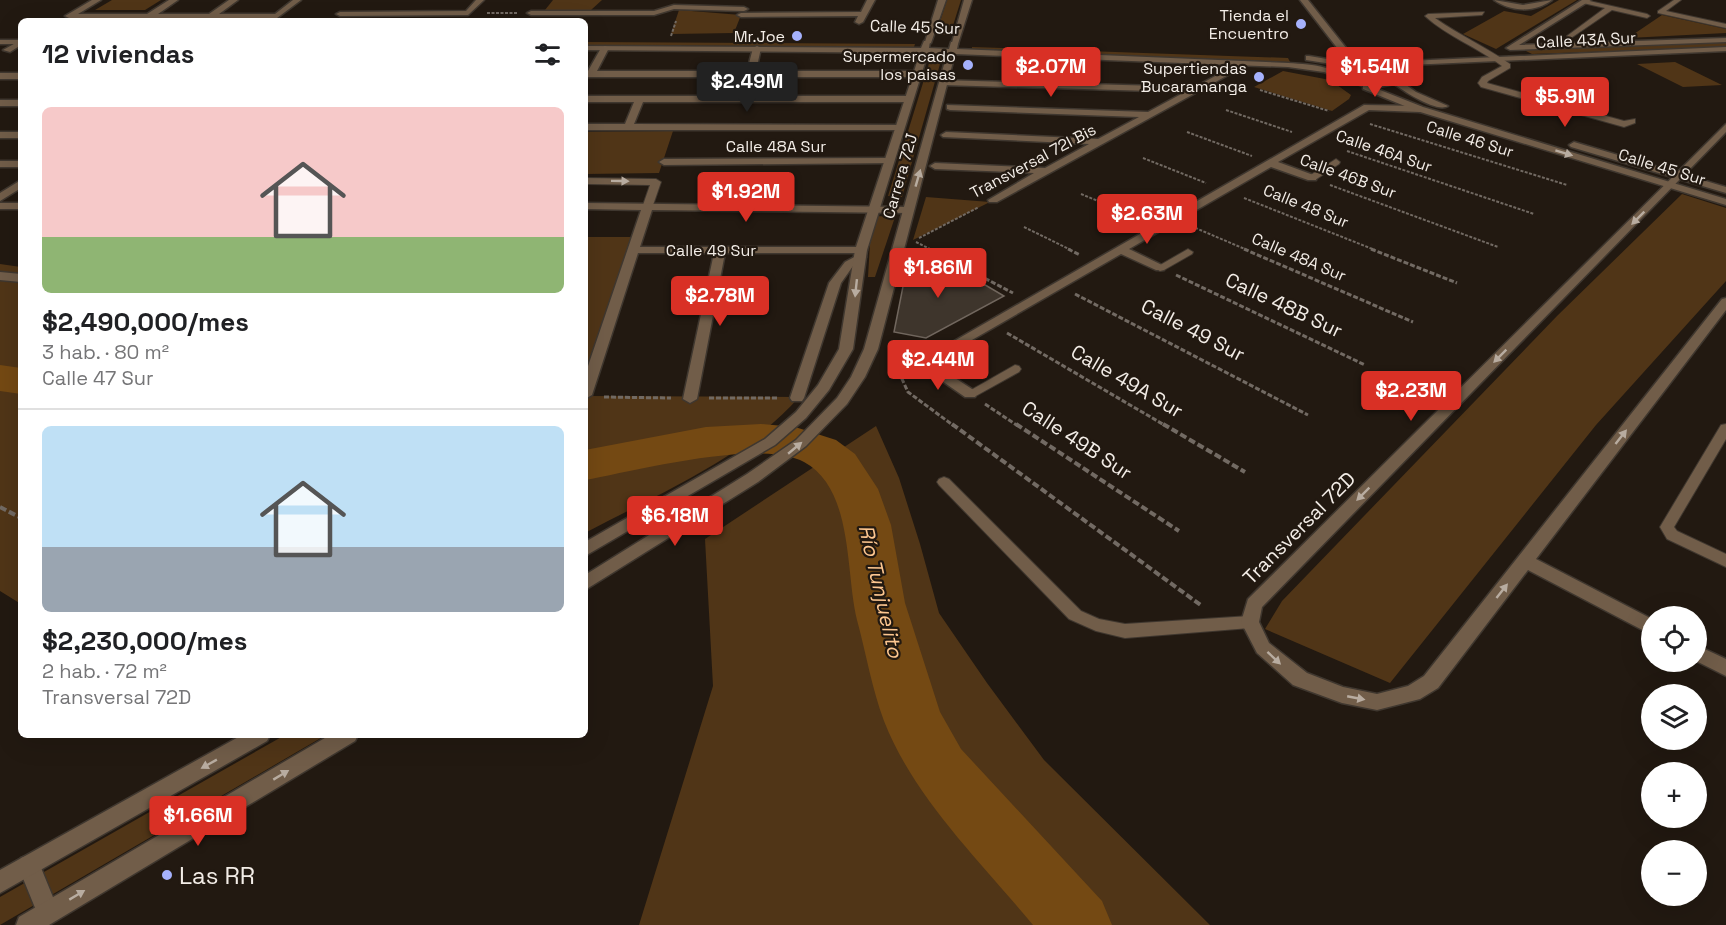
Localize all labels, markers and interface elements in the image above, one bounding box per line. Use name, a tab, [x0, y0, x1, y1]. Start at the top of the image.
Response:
place label: Tienda el Encuentro	[1209, 5, 1289, 44]
street label: Calle 45 Sur	[870, 15, 960, 39]
marker: Tienda el Encuentro	[1294, 17, 1308, 31]
place label: Mr.Joe	[734, 26, 785, 47]
street label: Calle 43A Sur	[1535, 27, 1637, 53]
marker: Mr.Joe	[790, 29, 804, 43]
text: 12 viviendas	[42, 37, 194, 71]
icon: filters	[531, 38, 564, 71]
place label: Supermercado los paisas	[843, 46, 956, 85]
pin: $2.07M	[1002, 47, 1100, 98]
pin: $1.54M	[1326, 47, 1424, 98]
text: $2.07M	[1016, 53, 1087, 79]
text: $1.54M	[1340, 53, 1410, 79]
marker: Supermercado los paisas	[961, 58, 975, 72]
place label: Supertiendas Bucaramanga	[1141, 58, 1247, 97]
pin: $2.49M	[698, 62, 796, 113]
text: $2.49M	[711, 68, 783, 94]
marker: Supertiendas Bucaramanga	[1252, 70, 1266, 84]
pin: $5.9M	[1523, 77, 1607, 128]
text: $5.9M	[1535, 83, 1595, 109]
street label: Calle 46 Sur	[1424, 116, 1516, 162]
street label: Transversal 72I Bis	[966, 119, 1100, 203]
street label: Calle 46A Sur	[1333, 125, 1435, 177]
street label: Carrera 72J	[878, 131, 922, 221]
street label: Calle 48A Sur	[726, 136, 826, 157]
street label: Calle 45 Sur	[1616, 144, 1708, 190]
icon: home	[249, 146, 357, 254]
street label: Calle 46B Sur	[1297, 149, 1399, 203]
one-way arrow	[1555, 149, 1573, 158]
one-way arrow	[914, 168, 923, 186]
pin: $1.92M	[697, 172, 795, 223]
one-way arrow	[611, 176, 630, 186]
text: $1.92M	[712, 178, 780, 204]
street label: Calle 48 Sur	[1260, 179, 1352, 233]
pin: $2.63M	[1098, 194, 1196, 245]
text: $2.63M	[1111, 200, 1183, 226]
one-way arrow	[1631, 210, 1645, 224]
street label: Calle 48A Sur	[1249, 228, 1349, 286]
street label: Calle 49 Sur	[666, 240, 756, 261]
pin: $1.86M	[889, 248, 987, 299]
text: $1.86M	[903, 254, 973, 280]
street label: Calle 48B Sur	[1221, 266, 1347, 344]
pin: $2.78M	[671, 276, 769, 327]
one-way arrow	[851, 278, 861, 297]
text: $2.78M	[685, 282, 755, 308]
street label: Calle 49 Sur	[1137, 293, 1249, 367]
text: $2,490,000/mes	[42, 305, 249, 339]
street label: Calle 49A Sur	[1066, 338, 1188, 424]
text: 3 hab. · 80 m²	[42, 339, 169, 365]
pin: $2.44M	[889, 340, 987, 391]
text: $2.44M	[901, 346, 975, 372]
one-way arrow	[1493, 349, 1508, 363]
text: Calle 47 Sur	[42, 365, 153, 391]
pin: $2.23M	[1362, 371, 1460, 422]
text: $2.23M	[1375, 377, 1447, 403]
street label: Calle 49B Sur	[1017, 395, 1137, 485]
one-way arrow	[1615, 430, 1627, 446]
one-way arrow	[787, 442, 803, 455]
icon: home	[249, 465, 357, 573]
street label: Transversal 72D	[1237, 466, 1361, 590]
one-way arrow	[1356, 487, 1370, 501]
pin: $6.18M	[626, 496, 724, 547]
text: $6.18M	[641, 502, 709, 528]
water label: Río Tunjuelito	[853, 522, 910, 661]
one-way arrow	[1495, 584, 1507, 599]
map controls	[1641, 606, 1707, 906]
button: locate	[1641, 606, 1707, 672]
text: $2,230,000/mes	[42, 624, 247, 658]
one-way arrow	[1266, 651, 1281, 665]
text: 2 hab. · 72 m²	[42, 658, 167, 684]
text: Transversal 72D	[42, 684, 191, 710]
button: layers	[1641, 684, 1707, 750]
one-way arrow	[1346, 694, 1365, 703]
one-way arrow	[200, 759, 217, 769]
button: +	[1641, 762, 1707, 828]
one-way arrow	[273, 769, 289, 780]
pin: $1.66M	[149, 796, 247, 847]
text: $1.66M	[163, 802, 233, 828]
button: −	[1641, 840, 1707, 906]
place label: Las RR	[179, 860, 255, 891]
marker: Las RR	[160, 868, 174, 882]
one-way arrow	[69, 890, 85, 901]

